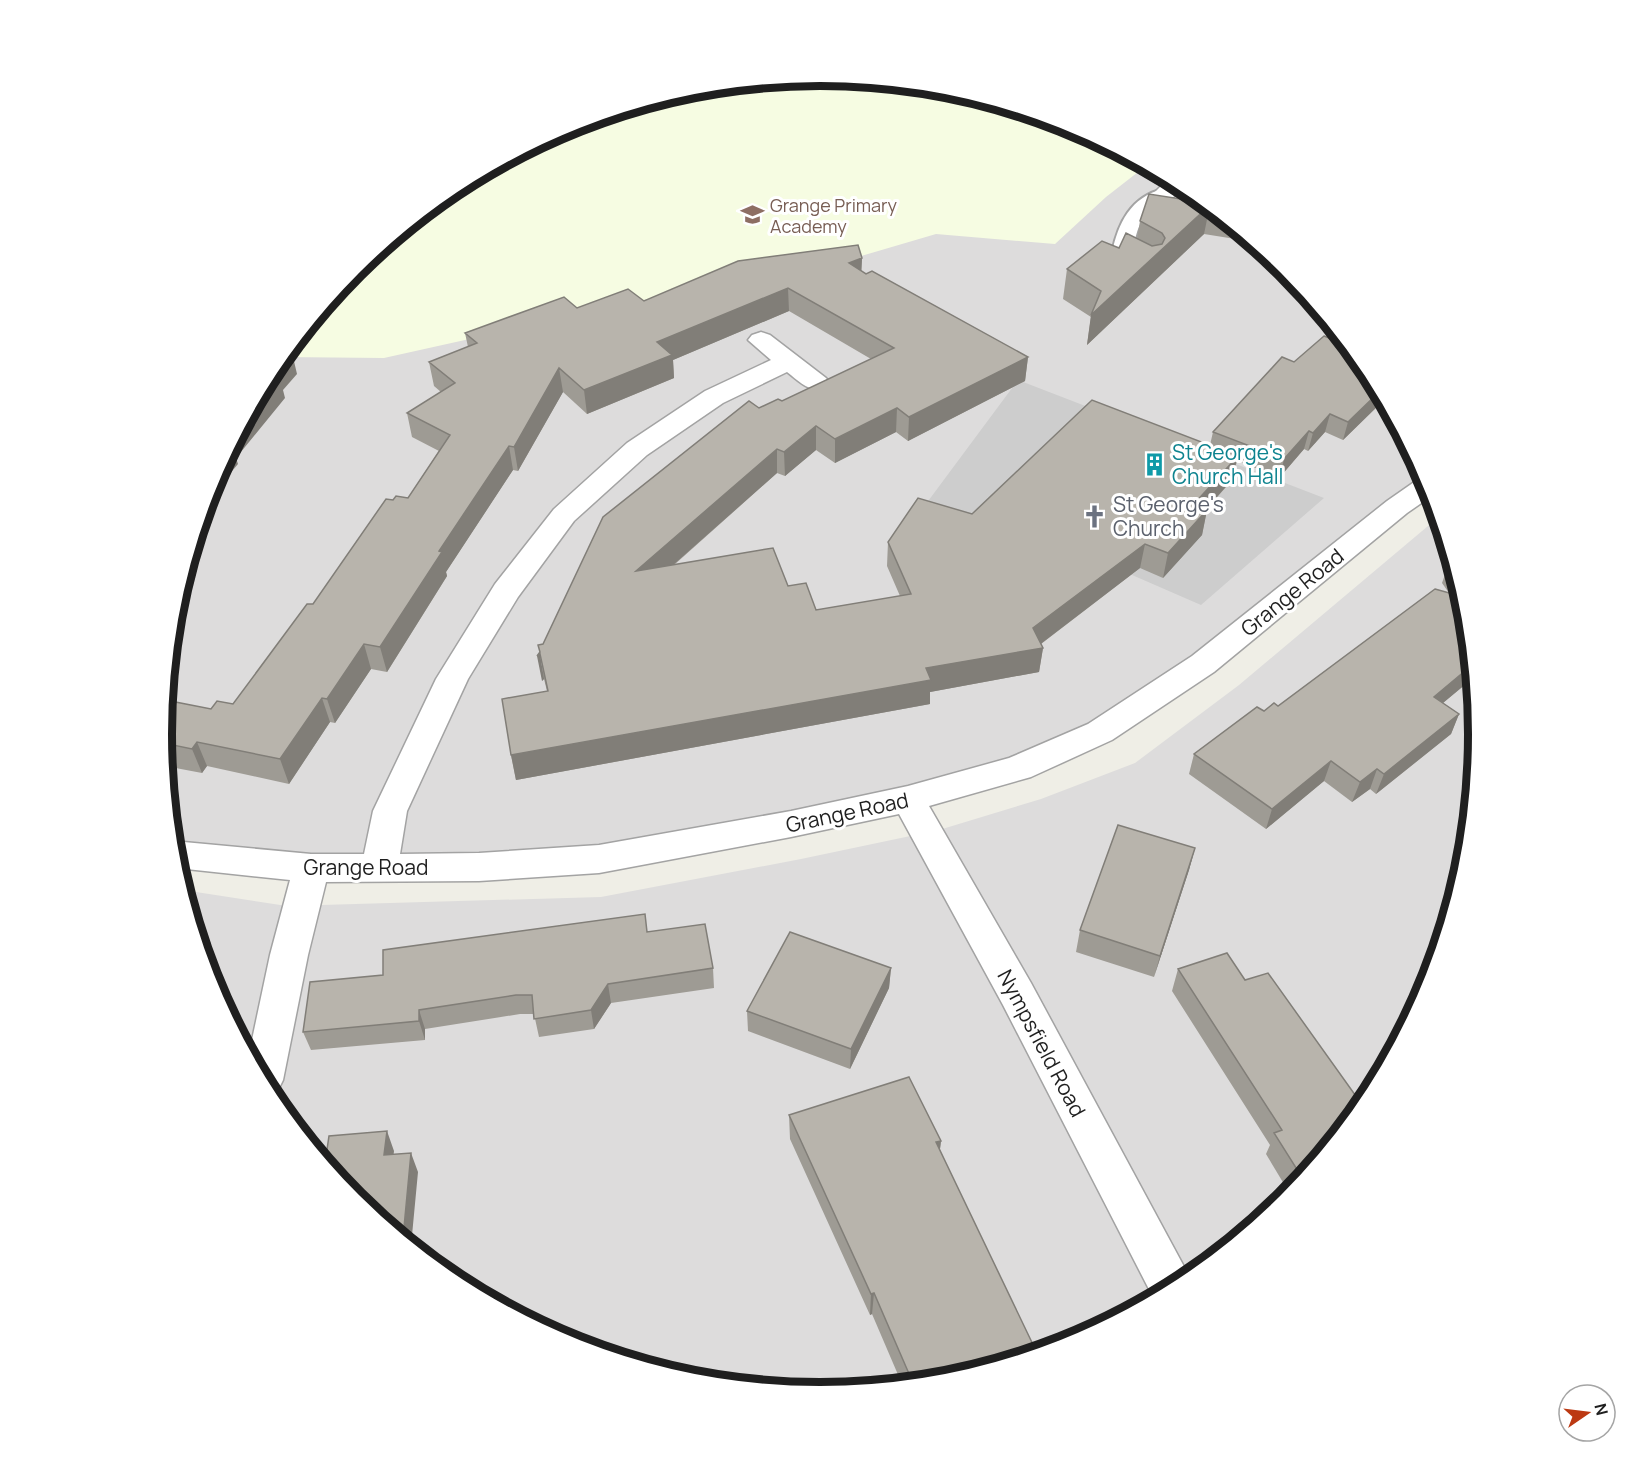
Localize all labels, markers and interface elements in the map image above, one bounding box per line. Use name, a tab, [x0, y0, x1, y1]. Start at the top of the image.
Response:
place label: Grange Primary Academy	[770, 193, 897, 238]
school or university icon: Grange Primary Academy	[739, 202, 765, 228]
place label: St George's Church Hall	[1172, 438, 1283, 490]
building icon: St George's Church Hall	[1141, 451, 1167, 477]
place label: St George's Church	[1113, 490, 1224, 542]
church icon: St George's Church	[1082, 503, 1108, 529]
street label: Grange Road	[1235, 542, 1349, 642]
street label: Grange Road	[783, 785, 911, 839]
street label: Grange Road	[304, 853, 428, 881]
street label: Nympsfield Road	[991, 965, 1093, 1121]
north arrow	[1557, 1383, 1617, 1443]
text: N	[1589, 1401, 1614, 1418]

